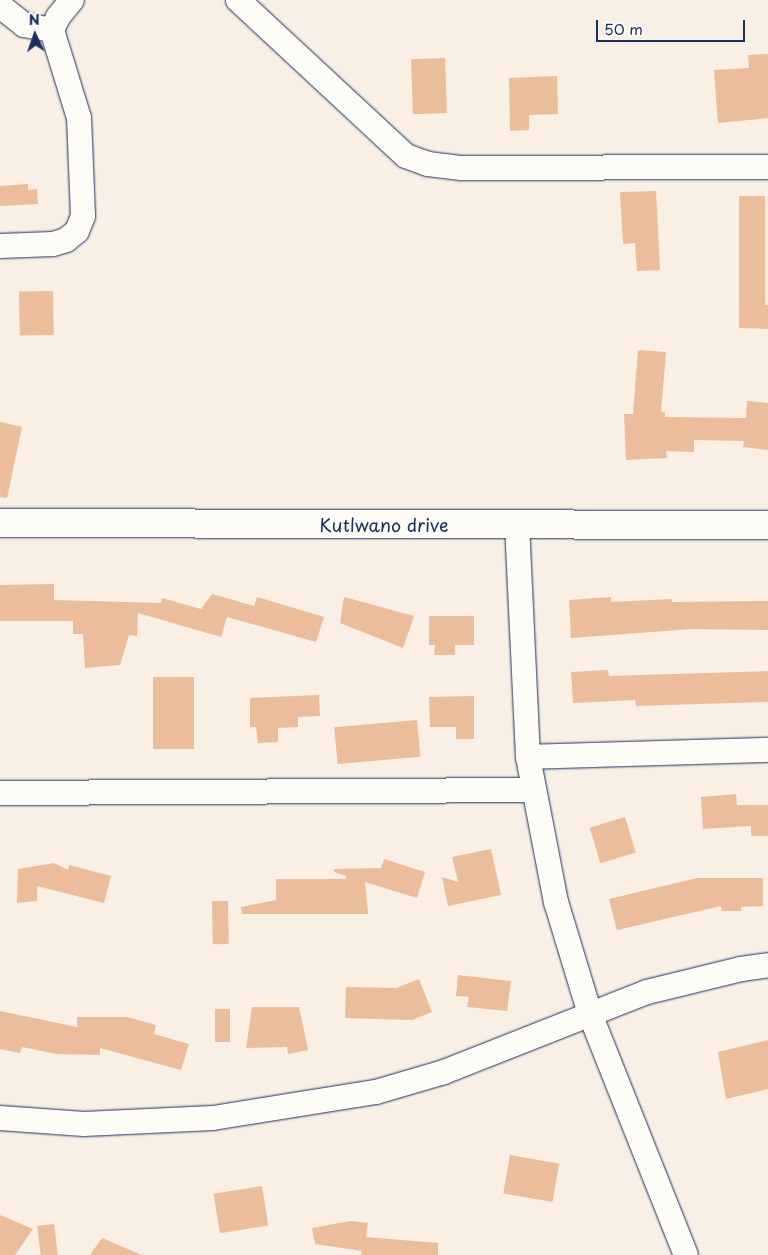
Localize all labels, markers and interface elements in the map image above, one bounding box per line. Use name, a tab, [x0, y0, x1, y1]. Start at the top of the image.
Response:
text: N	[28, 9, 40, 30]
north arrow	[10, 10, 60, 60]
scale bar	[598, 10, 747, 42]
text: 50 m	[604, 17, 643, 40]
street label: Kutlwano drive	[320, 514, 448, 536]

